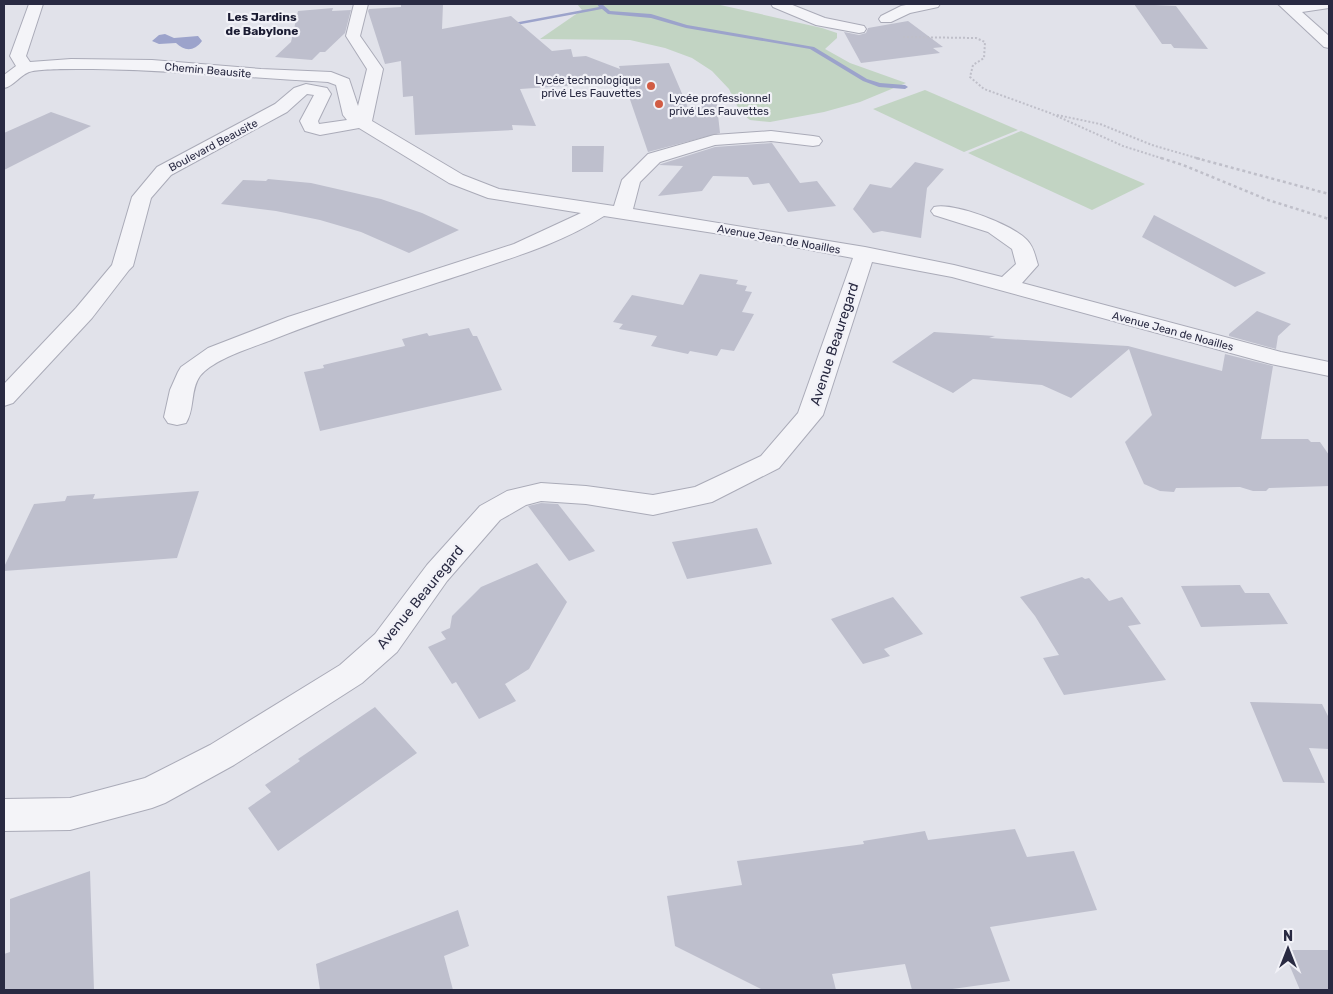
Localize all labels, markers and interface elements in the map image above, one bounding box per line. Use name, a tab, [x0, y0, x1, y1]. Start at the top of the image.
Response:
district label: Les Jardins de Babylone	[226, 10, 298, 38]
street label: Chemin Beausite	[164, 60, 252, 81]
place label: Lycée technologique privé Les Fauvettes	[535, 74, 641, 100]
marker: Lycée technologique privé Les Fauvettes	[645, 80, 657, 92]
place label: Lycée professionnel privé Les Fauvettes	[669, 92, 771, 118]
marker: Lycée professionnel privé Les Fauvettes	[653, 98, 665, 110]
street label: Boulevard Beausite	[166, 116, 260, 174]
street label: Avenue Jean de Noailles	[716, 222, 842, 257]
street label: Avenue Beauregard	[807, 280, 862, 408]
street label: Avenue Jean de Noailles	[1111, 309, 1235, 354]
street label: Avenue Beauregard	[373, 542, 467, 653]
north arrow	[1263, 924, 1313, 974]
text: N	[1283, 928, 1293, 945]

